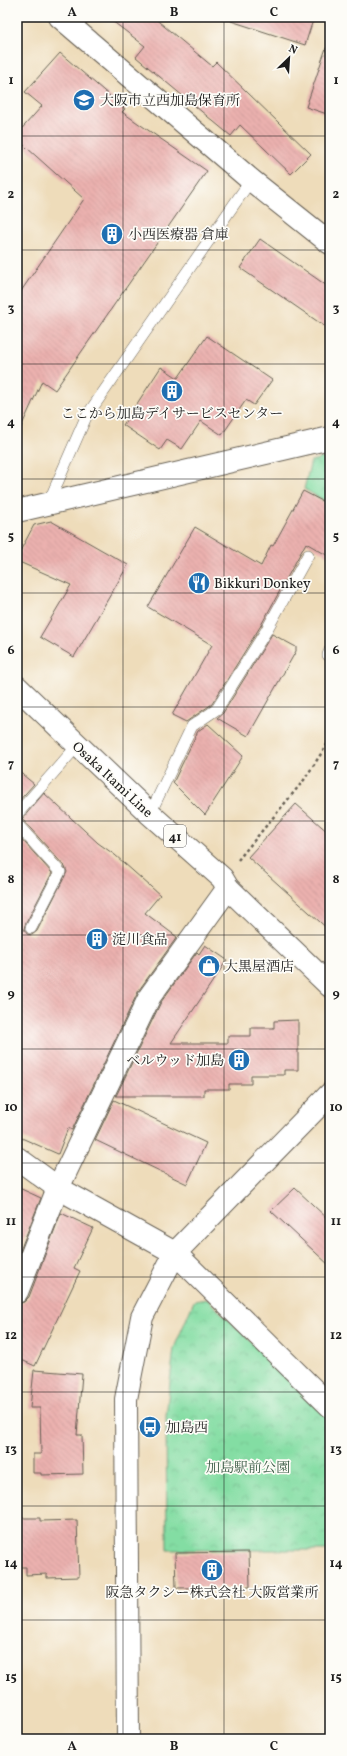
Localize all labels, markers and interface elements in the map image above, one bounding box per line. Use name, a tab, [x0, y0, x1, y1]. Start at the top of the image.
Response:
text: A	[67, 4, 77, 22]
text: B	[170, 4, 179, 22]
text: C	[270, 4, 278, 22]
north arrow	[269, 38, 309, 78]
text: N	[286, 42, 299, 59]
text: 1	[8, 72, 14, 90]
text: 1	[333, 72, 339, 90]
school or university icon: 大阪市立西加島保育所	[71, 87, 97, 113]
place label: 大阪市立西加島保育所	[100, 92, 240, 111]
text: 2	[8, 186, 15, 204]
text: 2	[333, 186, 340, 204]
building icon: 小西医療器 倉庫	[99, 221, 125, 247]
place label: 小西医療器 倉庫	[128, 226, 229, 245]
text: 3	[8, 300, 15, 318]
text: 3	[333, 300, 340, 318]
building icon: ここから加島デイサービスセンター	[159, 378, 185, 404]
place label: ここから加島デイサービスセンター	[61, 405, 283, 424]
text: 4	[7, 414, 15, 432]
text: 4	[332, 414, 340, 432]
text: 5	[8, 528, 14, 546]
text: 5	[333, 528, 339, 546]
restaurant icon: Bikkuri Donkey	[186, 570, 212, 596]
place label: Bikkuri Donkey	[214, 575, 311, 594]
text: 6	[7, 642, 15, 660]
text: 6	[332, 642, 340, 660]
street label: Osaka Itami Line	[68, 738, 157, 823]
text: 7	[8, 756, 14, 774]
text: 7	[333, 756, 339, 774]
road number: 41	[164, 825, 186, 847]
text: 8	[7, 871, 15, 889]
text: 8	[332, 871, 340, 889]
building icon: 淀川食品	[84, 926, 110, 952]
place label: 淀川食品	[112, 931, 168, 950]
shop icon: 大黒屋酒店	[196, 953, 222, 979]
place label: 大黒屋酒店	[224, 958, 294, 977]
text: 9	[7, 985, 15, 1003]
text: 9	[332, 985, 340, 1003]
building icon: ベルウッド加島	[226, 1047, 252, 1073]
place label: ベルウッド加島	[126, 1052, 224, 1071]
text: 10	[4, 1099, 18, 1117]
text: 10	[329, 1099, 343, 1117]
text: 11	[6, 1213, 16, 1231]
text: 11	[331, 1213, 341, 1231]
text: 12	[5, 1327, 17, 1345]
text: 12	[330, 1327, 342, 1345]
bus stop icon: 加島西	[137, 1414, 163, 1440]
place label: 加島西	[166, 1419, 208, 1438]
text: 13	[5, 1441, 17, 1459]
text: 13	[330, 1441, 342, 1459]
park label: 加島駅前公園	[206, 1459, 290, 1478]
text: 14	[4, 1555, 18, 1573]
text: 14	[329, 1555, 343, 1573]
building icon: 阪急タクシー株式会社 大阪営業所	[199, 1557, 225, 1583]
place label: 阪急タクシー株式会社 大阪営業所	[106, 1584, 318, 1603]
text: 15	[5, 1669, 17, 1687]
text: 15	[330, 1669, 342, 1687]
text: A	[67, 1738, 77, 1756]
text: B	[170, 1738, 179, 1756]
text: C	[270, 1738, 278, 1756]

